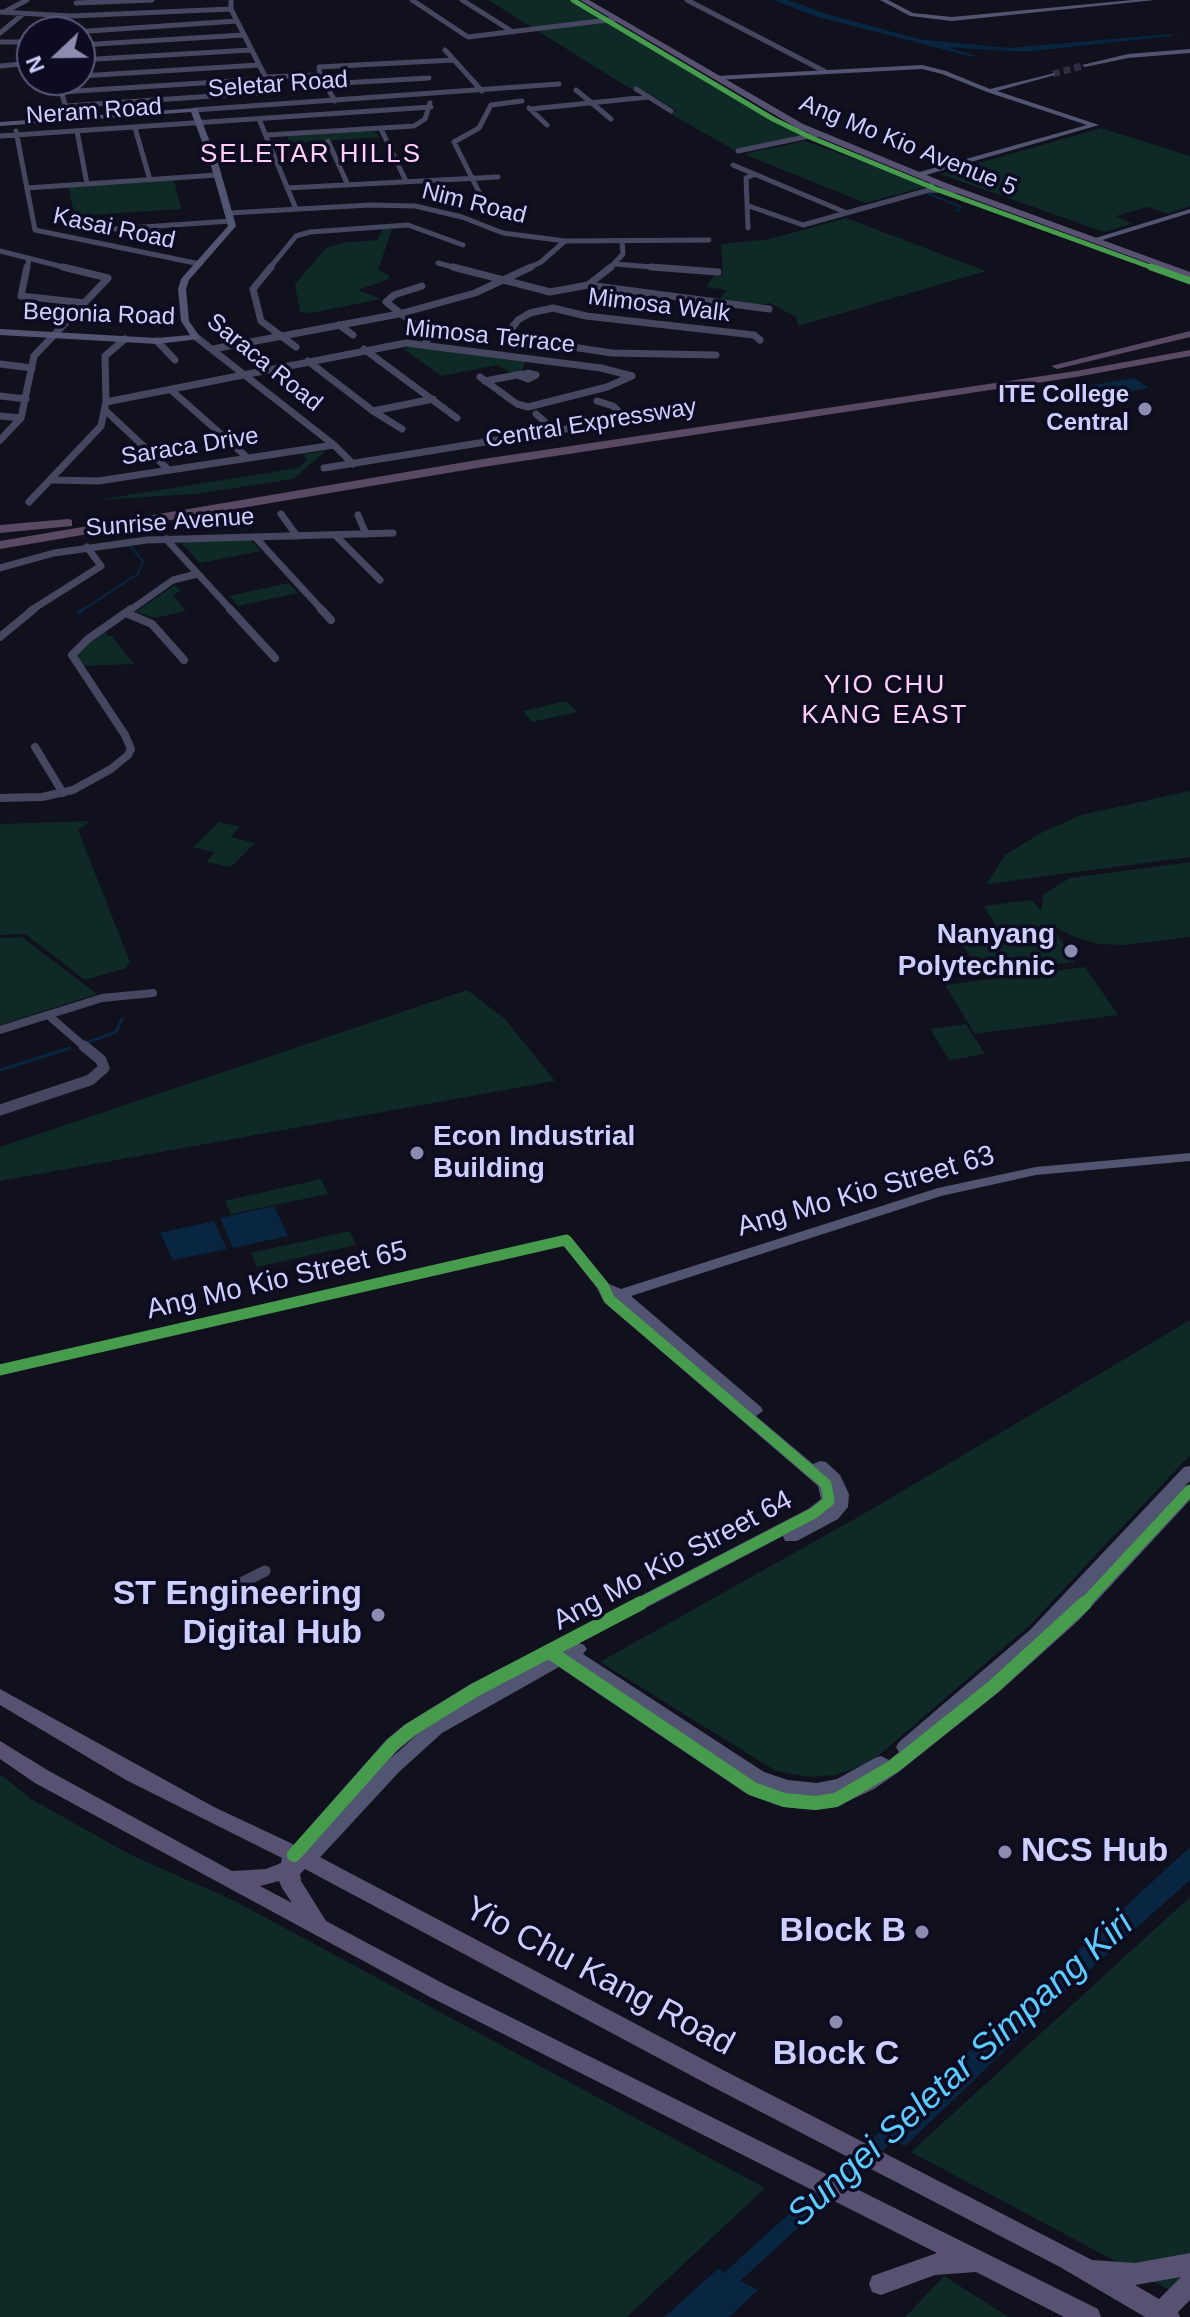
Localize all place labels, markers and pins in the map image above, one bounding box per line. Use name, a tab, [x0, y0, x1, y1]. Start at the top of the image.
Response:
place label: ITE College Central	[998, 381, 1129, 437]
marker: ITE College Central	[1136, 400, 1154, 418]
place label: Nanyang Polytechnic	[898, 918, 1055, 984]
marker: Nanyang Polytechnic	[1062, 942, 1080, 960]
place label: Econ Industrial Building	[433, 1120, 635, 1186]
marker: Econ Industrial Building	[408, 1144, 426, 1162]
place label: ST Engineering Digital Hub	[113, 1575, 362, 1654]
marker: ST Engineering Digital Hub	[369, 1606, 387, 1624]
place label: NCS Hub	[1021, 1832, 1168, 1872]
marker: NCS Hub	[996, 1843, 1014, 1861]
place label: Block B	[779, 1912, 906, 1952]
marker: Block B	[913, 1923, 931, 1941]
marker: Block C	[827, 2013, 845, 2031]
place label: Block C	[773, 2035, 899, 2075]

